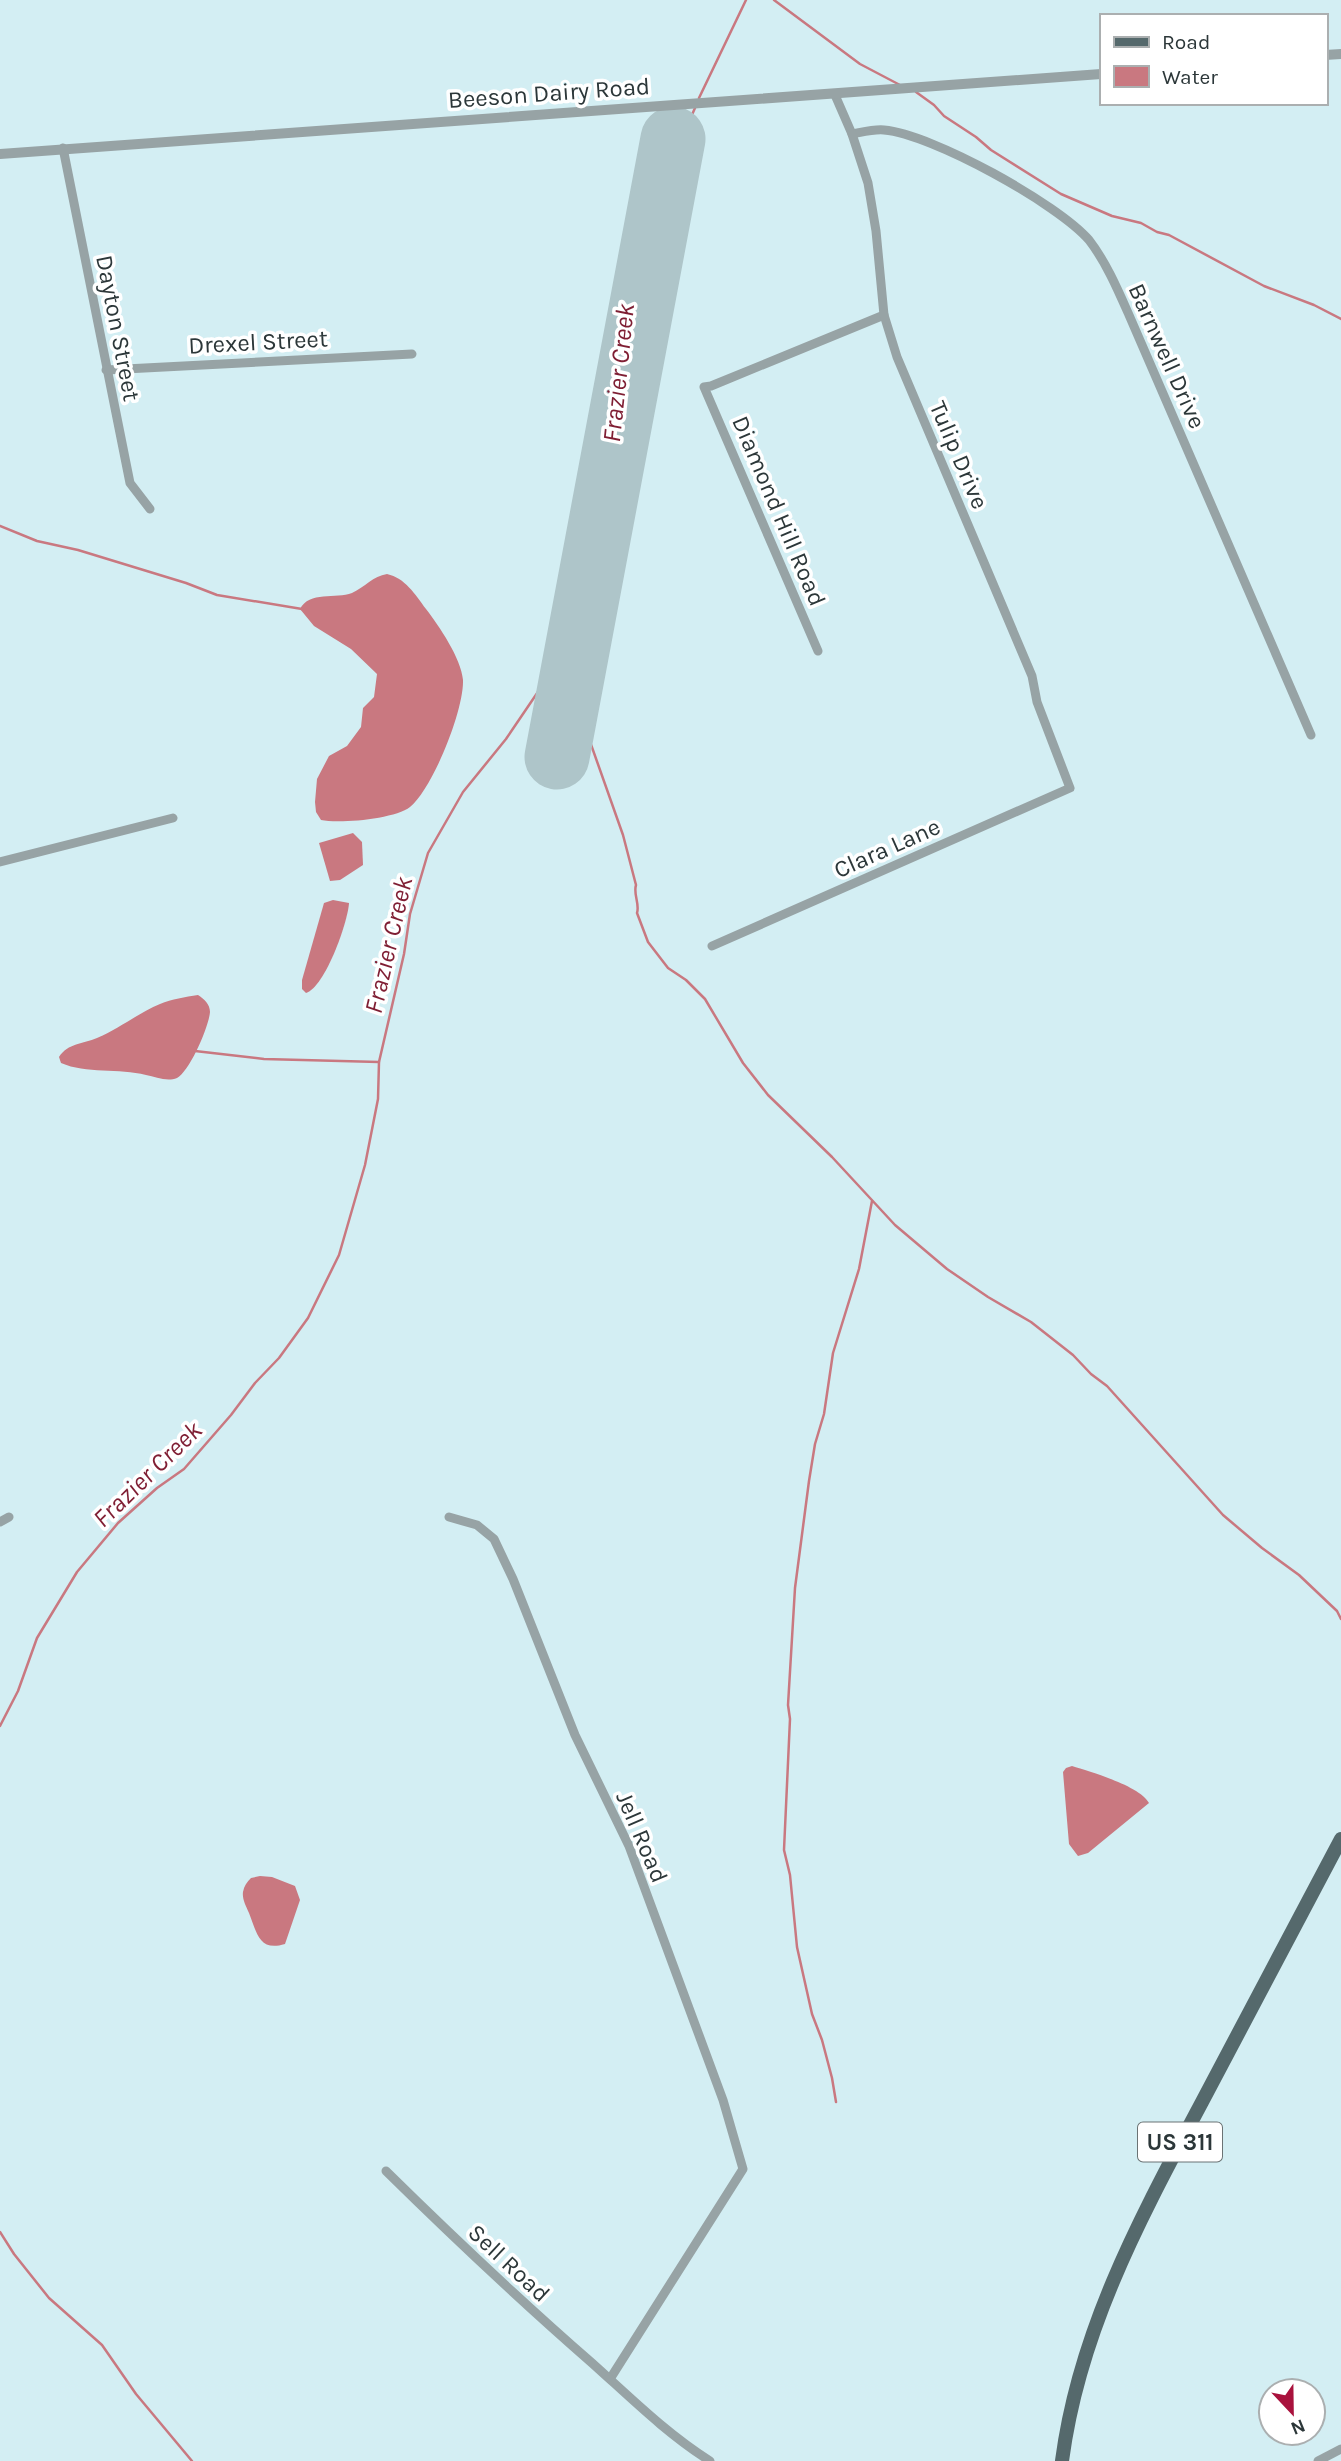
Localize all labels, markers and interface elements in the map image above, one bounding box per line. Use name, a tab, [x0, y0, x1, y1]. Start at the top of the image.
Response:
legend	[1100, 14, 1327, 105]
text: Road	[1162, 30, 1210, 54]
text: Water	[1162, 65, 1218, 89]
street label: Beeson Dairy Road	[447, 72, 651, 114]
street label: Dayton Street	[90, 252, 146, 404]
street label: Barnwell Drive	[1122, 279, 1212, 433]
water label: Frazier Creek	[596, 301, 641, 444]
street label: Drexel Street	[187, 324, 329, 360]
street label: Tulip Drive	[924, 397, 994, 513]
street label: Diamond Hill Road	[726, 412, 832, 610]
street label: Clara Lane	[829, 812, 945, 884]
water label: Frazier Creek	[358, 873, 419, 1017]
water label: Frazier Creek	[86, 1414, 209, 1534]
street label: Jell Road	[610, 1787, 674, 1887]
road number: US 311	[1138, 2122, 1222, 2162]
street label: Sell Road	[462, 2218, 556, 2308]
north arrow	[1257, 2377, 1327, 2447]
text: N	[1288, 2414, 1308, 2440]

